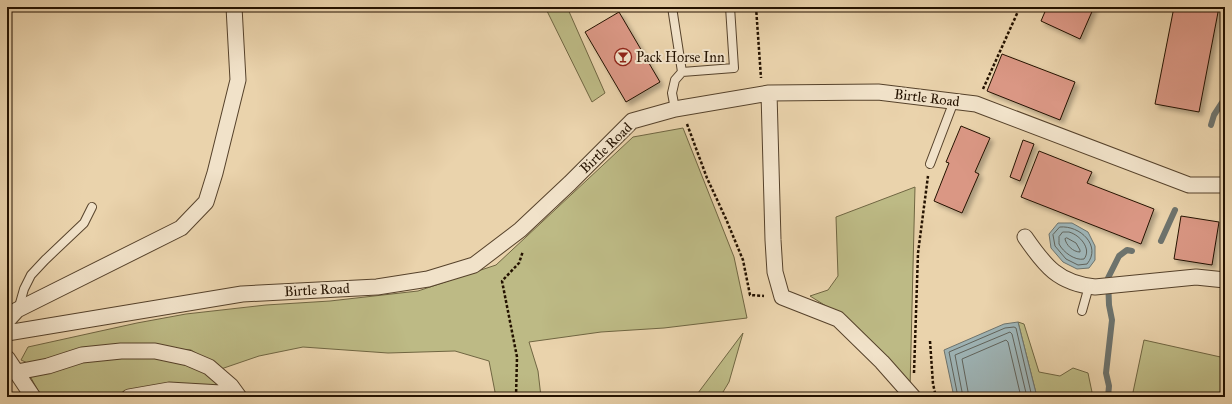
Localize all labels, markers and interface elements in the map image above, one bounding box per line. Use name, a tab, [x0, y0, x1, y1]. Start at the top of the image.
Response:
bar icon: Pack Horse Inn	[613, 47, 633, 67]
place label: Pack Horse Inn	[636, 49, 725, 66]
street label: Birtle Road	[893, 86, 961, 110]
street label: Birtle Road	[576, 119, 636, 177]
street label: Birtle Road	[284, 280, 350, 300]

